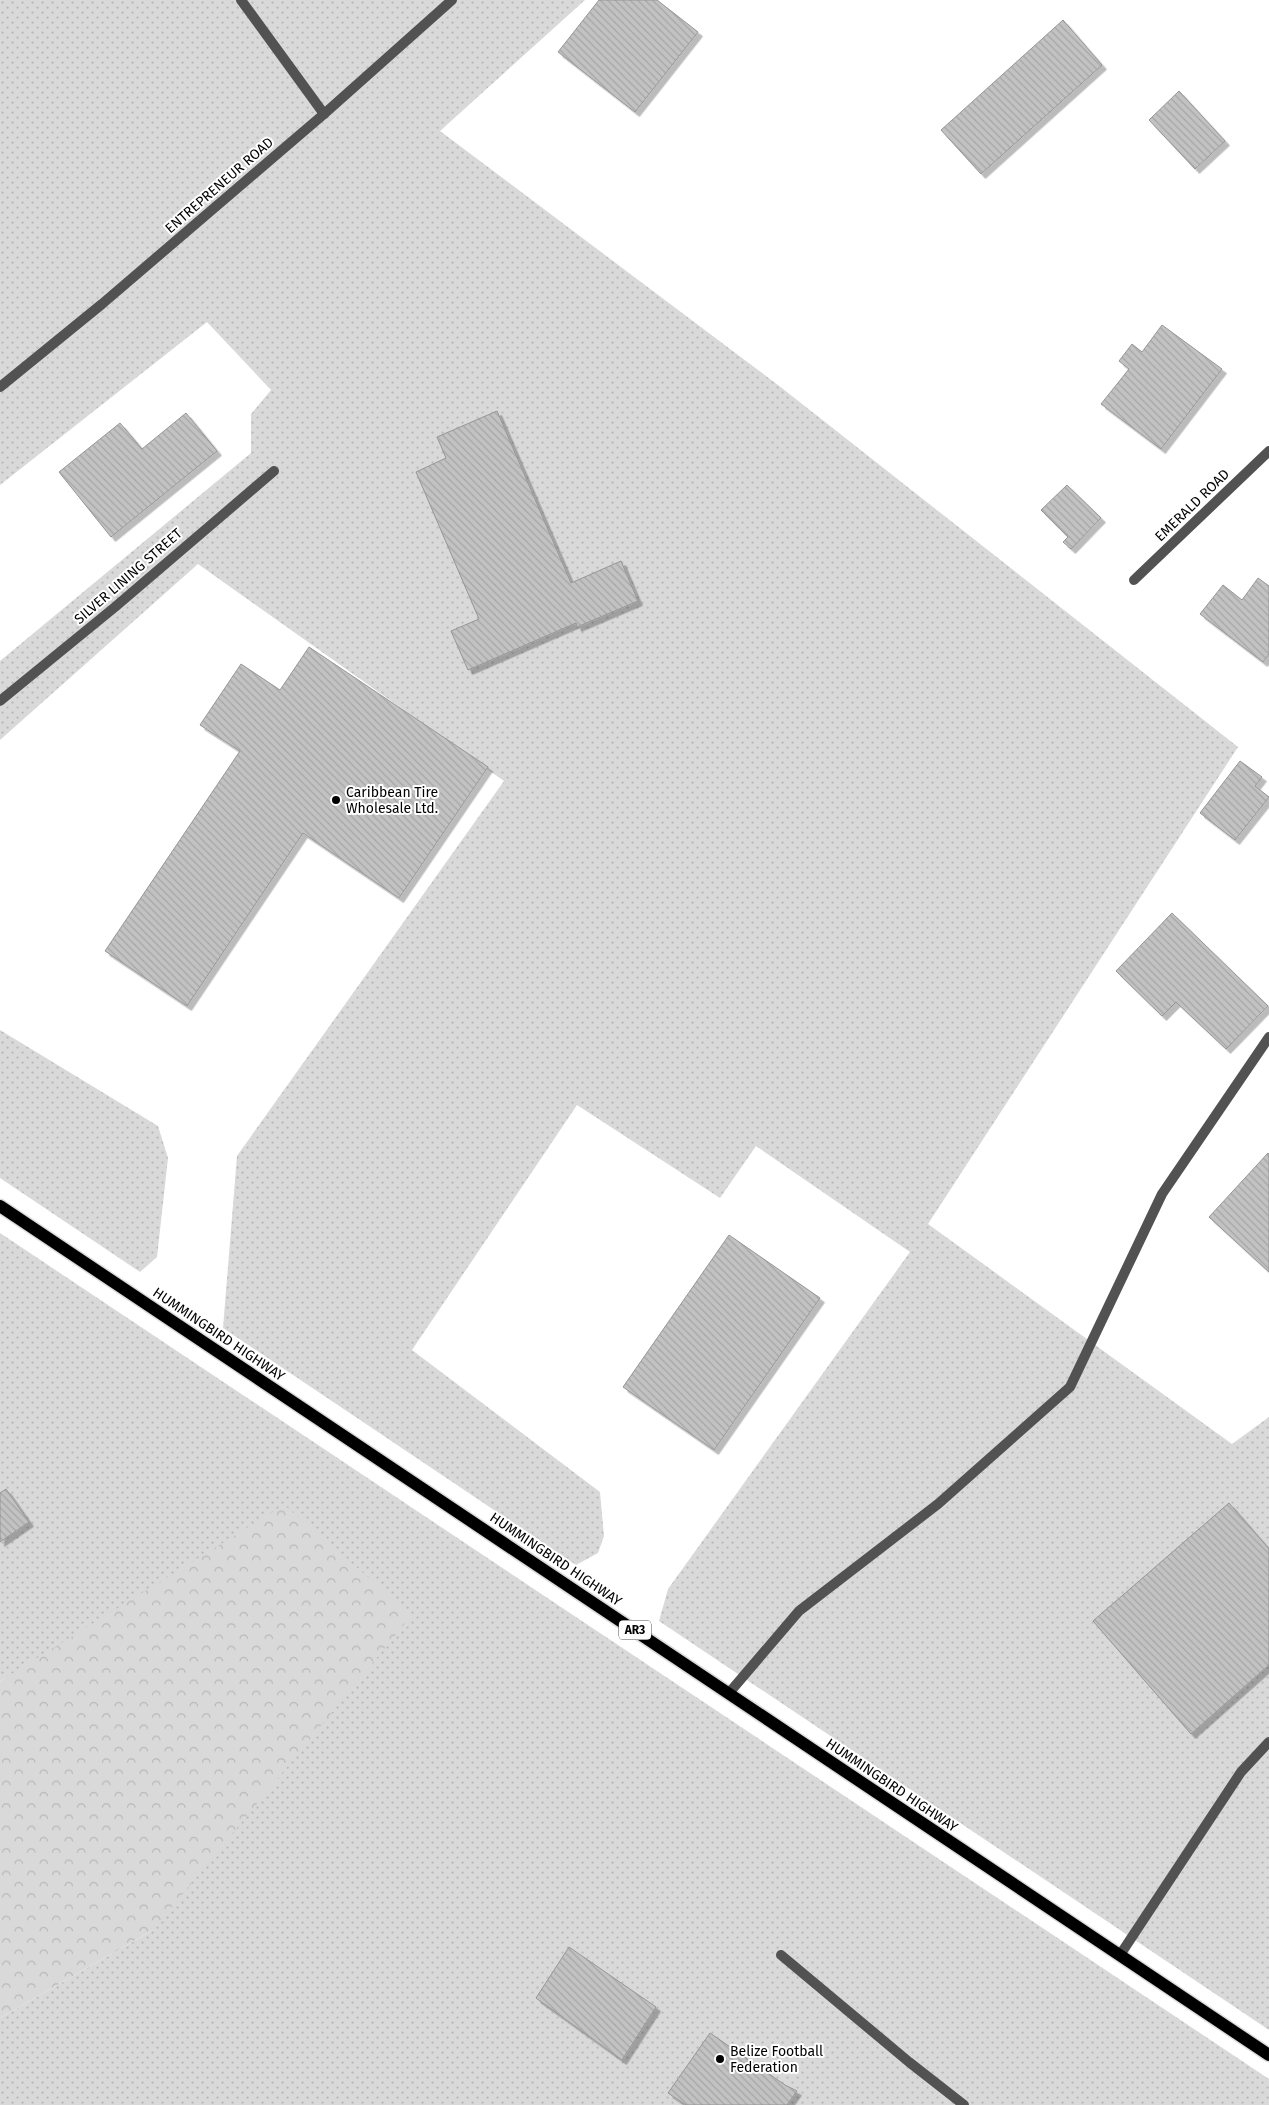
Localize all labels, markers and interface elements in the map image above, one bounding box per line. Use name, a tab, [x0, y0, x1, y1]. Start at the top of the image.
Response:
street label: ENTREPRENEUR ROAD	[162, 134, 277, 237]
street label: EMERALD ROAD	[1152, 466, 1233, 545]
street label: SILVER LINING STREET	[71, 524, 186, 628]
place label: Caribbean Tire Wholesale Ltd.	[346, 784, 438, 817]
marker: Caribbean Tire Wholesale Ltd.	[330, 794, 342, 806]
street label: HUMMINGBIRD HIGHWAY	[149, 1284, 288, 1385]
street label: HUMMINGBIRD HIGHWAY	[486, 1509, 625, 1610]
road number: AR3	[619, 1620, 651, 1640]
street label: HUMMINGBIRD HIGHWAY	[822, 1735, 961, 1836]
place label: Belize Football Federation	[730, 2043, 823, 2076]
marker: Belize Football Federation	[714, 2053, 726, 2065]

